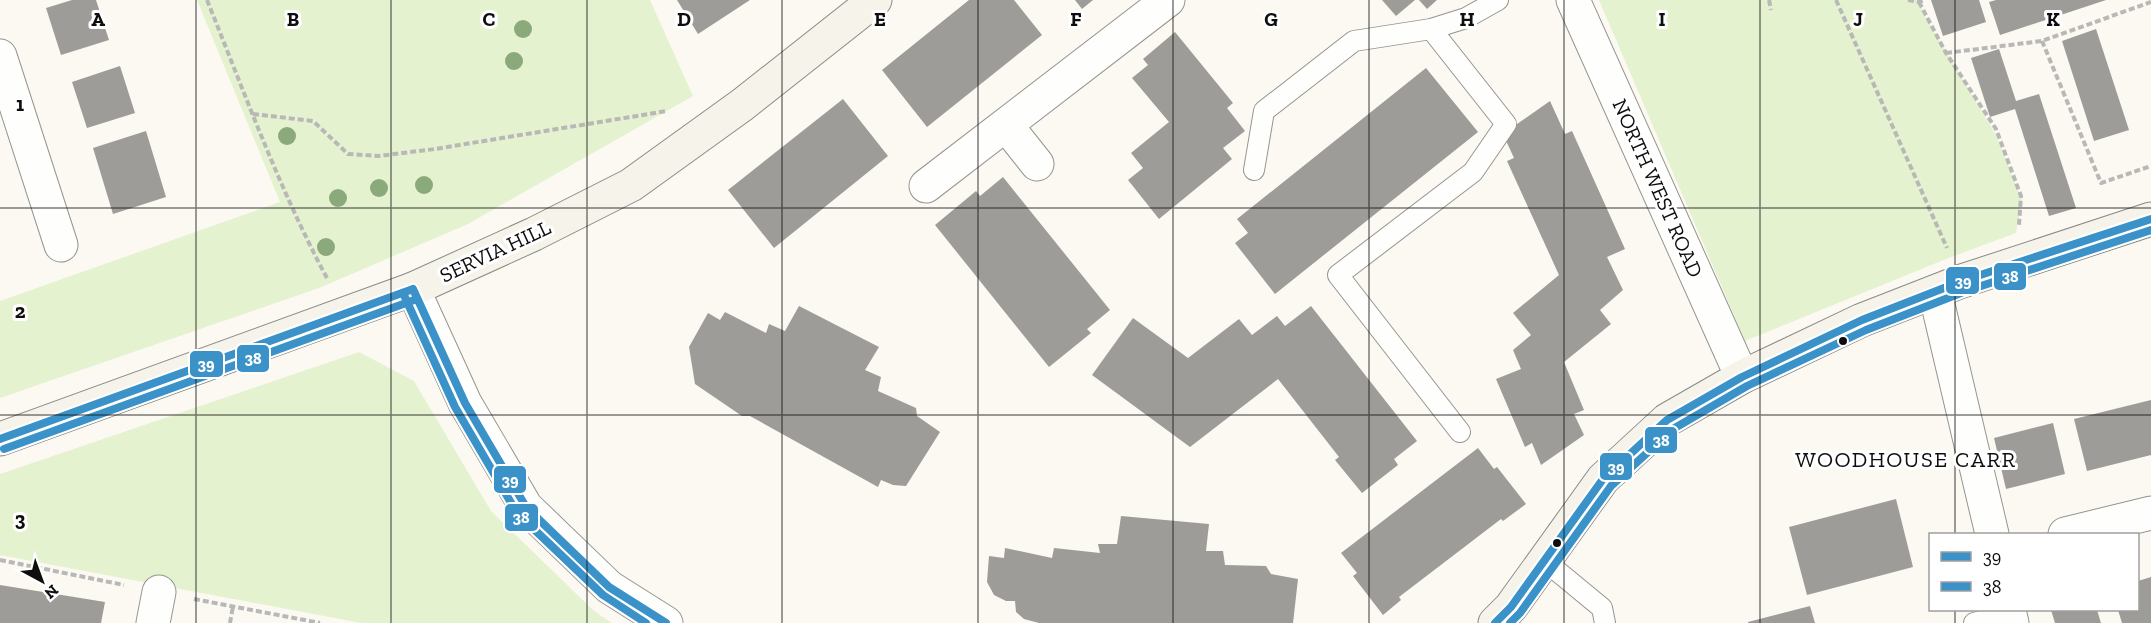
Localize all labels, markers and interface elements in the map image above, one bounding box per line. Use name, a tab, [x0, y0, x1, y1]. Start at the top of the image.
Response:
text: A	[91, 7, 105, 31]
text: B	[287, 7, 299, 31]
text: C	[483, 7, 496, 31]
text: D	[677, 7, 691, 31]
text: E	[874, 7, 886, 31]
text: F	[1070, 7, 1082, 31]
text: G	[1264, 7, 1278, 31]
text: H	[1459, 7, 1475, 31]
text: I	[1658, 7, 1666, 31]
text: J	[1853, 7, 1863, 31]
text: K	[2046, 7, 2060, 31]
text: 1	[16, 92, 24, 116]
street label: NORTH WEST ROAD	[1607, 95, 1709, 281]
street label: SERVIA HILL	[436, 214, 555, 288]
line badge: 38	[1993, 262, 2027, 291]
line badge: 39	[1945, 266, 1980, 295]
text: 38	[2001, 267, 2019, 286]
text: 39	[1954, 272, 1972, 291]
text: 2	[15, 299, 26, 323]
unlabelled marker	[1837, 335, 1849, 347]
line badge: 38	[236, 344, 270, 373]
text: 38	[244, 349, 262, 368]
line badge: 39	[189, 350, 224, 378]
text: 39	[197, 355, 215, 374]
line badge: 38	[1644, 426, 1678, 454]
text: 38	[1652, 431, 1670, 450]
district label: WOODHOUSE CARR	[1795, 446, 2017, 473]
line badge: 39	[1599, 452, 1633, 481]
text: 39	[1607, 458, 1625, 477]
line badge: 39	[493, 465, 527, 494]
text: 39	[501, 471, 519, 490]
line badge: 38	[504, 503, 539, 532]
text: 3	[15, 507, 26, 531]
text: 38	[512, 508, 530, 527]
legend	[1929, 533, 2139, 611]
unlabelled marker	[1551, 537, 1563, 549]
text: 39	[1983, 546, 2001, 568]
north arrow	[12, 551, 72, 611]
text: 38	[1983, 576, 2002, 598]
text: N	[41, 581, 62, 603]

